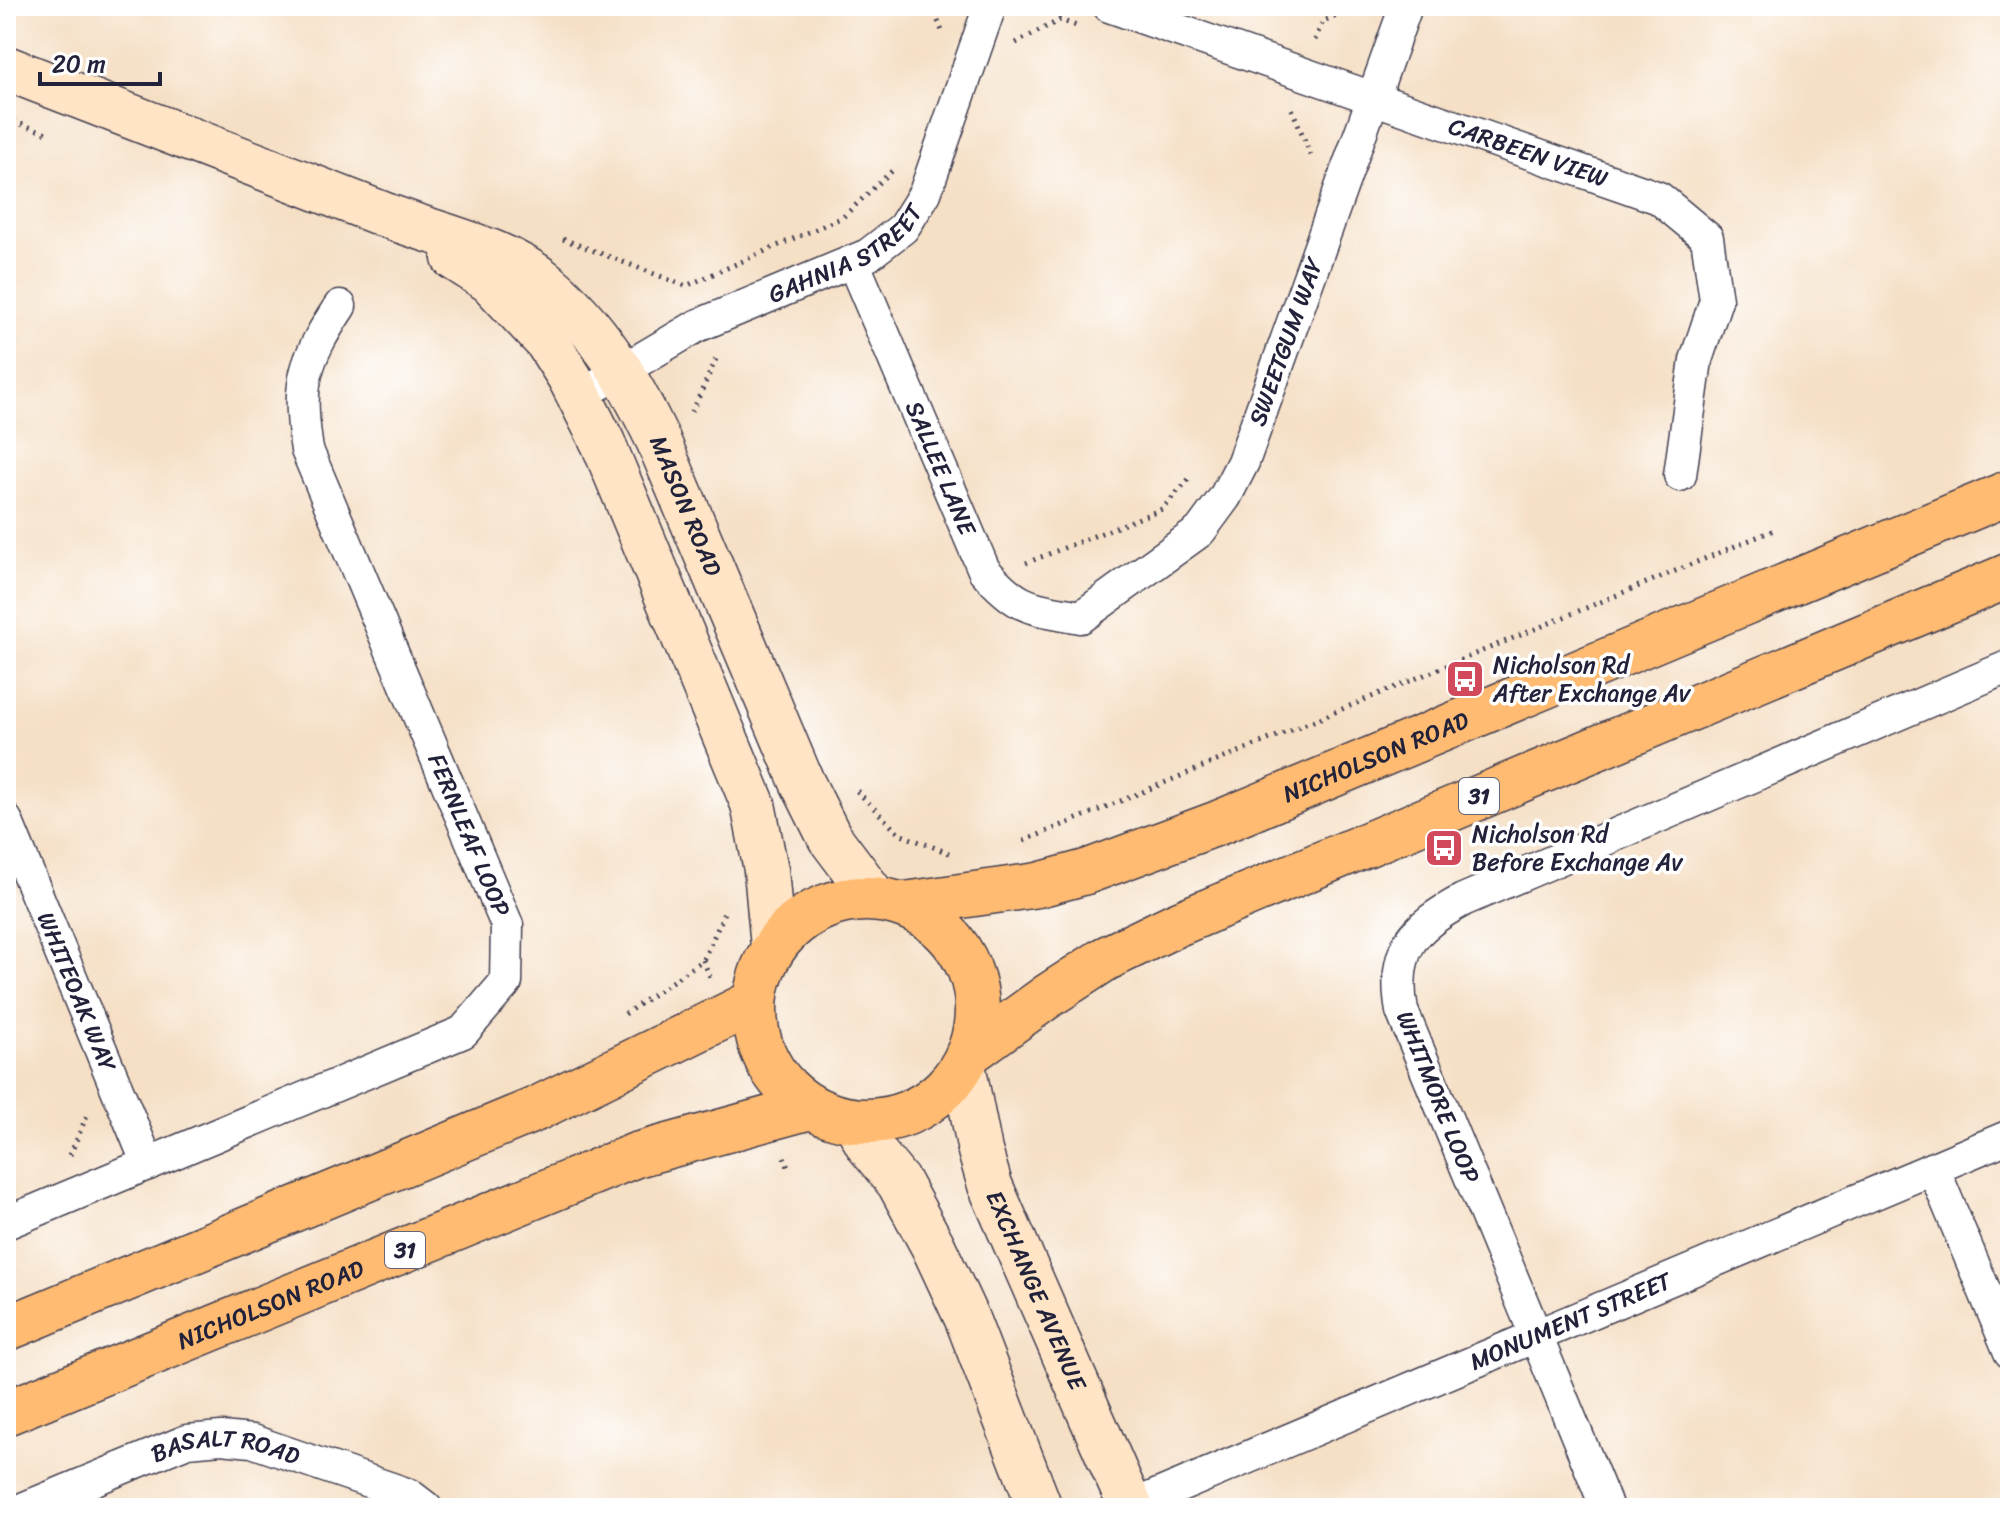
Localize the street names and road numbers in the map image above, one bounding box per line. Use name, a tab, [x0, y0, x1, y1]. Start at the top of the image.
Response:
street label: CARBEEN VIEW	[1443, 105, 1614, 200]
street label: GAHNIA STREET	[762, 194, 935, 315]
street label: SWEETGUM WAY	[1236, 250, 1336, 432]
street label: SALLEE LANE	[893, 394, 989, 544]
street label: MASON ROAD	[637, 429, 734, 583]
street label: NICHOLSON ROAD	[1276, 699, 1476, 815]
street label: FERNLEAF LOOP	[416, 747, 522, 924]
road number: 31	[1459, 778, 1499, 814]
street label: WHITEOAK WAY	[25, 905, 129, 1079]
street label: WHITMORE LOOP	[1384, 1004, 1492, 1190]
street label: EXCHANGE AVENUE	[974, 1183, 1099, 1399]
road number: 31	[385, 1232, 425, 1268]
street label: NICHOLSON ROAD	[171, 1247, 371, 1362]
street label: MONUMENT STREET	[1463, 1259, 1680, 1383]
street label: BASALT ROAD	[144, 1417, 306, 1477]

